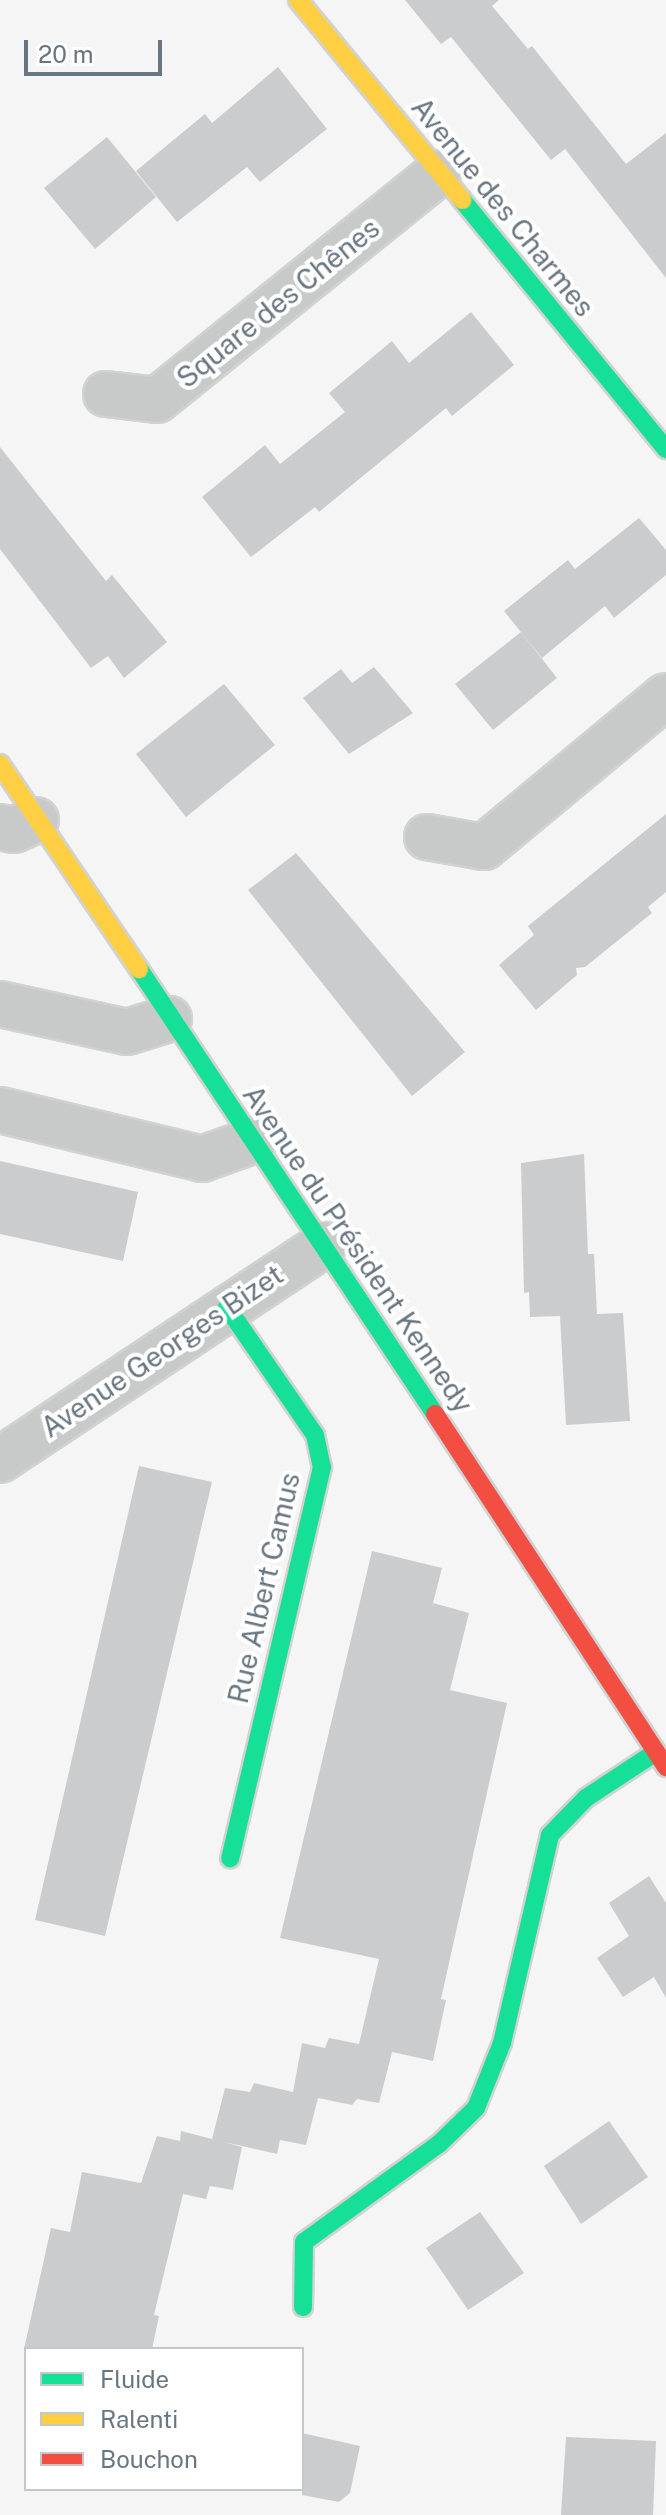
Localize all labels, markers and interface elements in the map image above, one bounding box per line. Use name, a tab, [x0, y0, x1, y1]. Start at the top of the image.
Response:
scale bar	[28, 24, 166, 74]
text: 20 m	[38, 40, 94, 68]
street label: Avenue des Charmes	[404, 91, 602, 323]
street label: Square des Chênes	[170, 211, 386, 395]
street label: Avenue du Président Kennedy	[236, 1079, 480, 1419]
street label: Avenue Georges Bizet	[35, 1258, 289, 1444]
street label: Rue Albert Camus	[221, 1469, 307, 1707]
legend	[24, 2347, 304, 2491]
text: Fluide	[100, 2365, 169, 2393]
text: Ralenti	[100, 2405, 178, 2433]
text: Bouchon	[100, 2445, 198, 2473]

